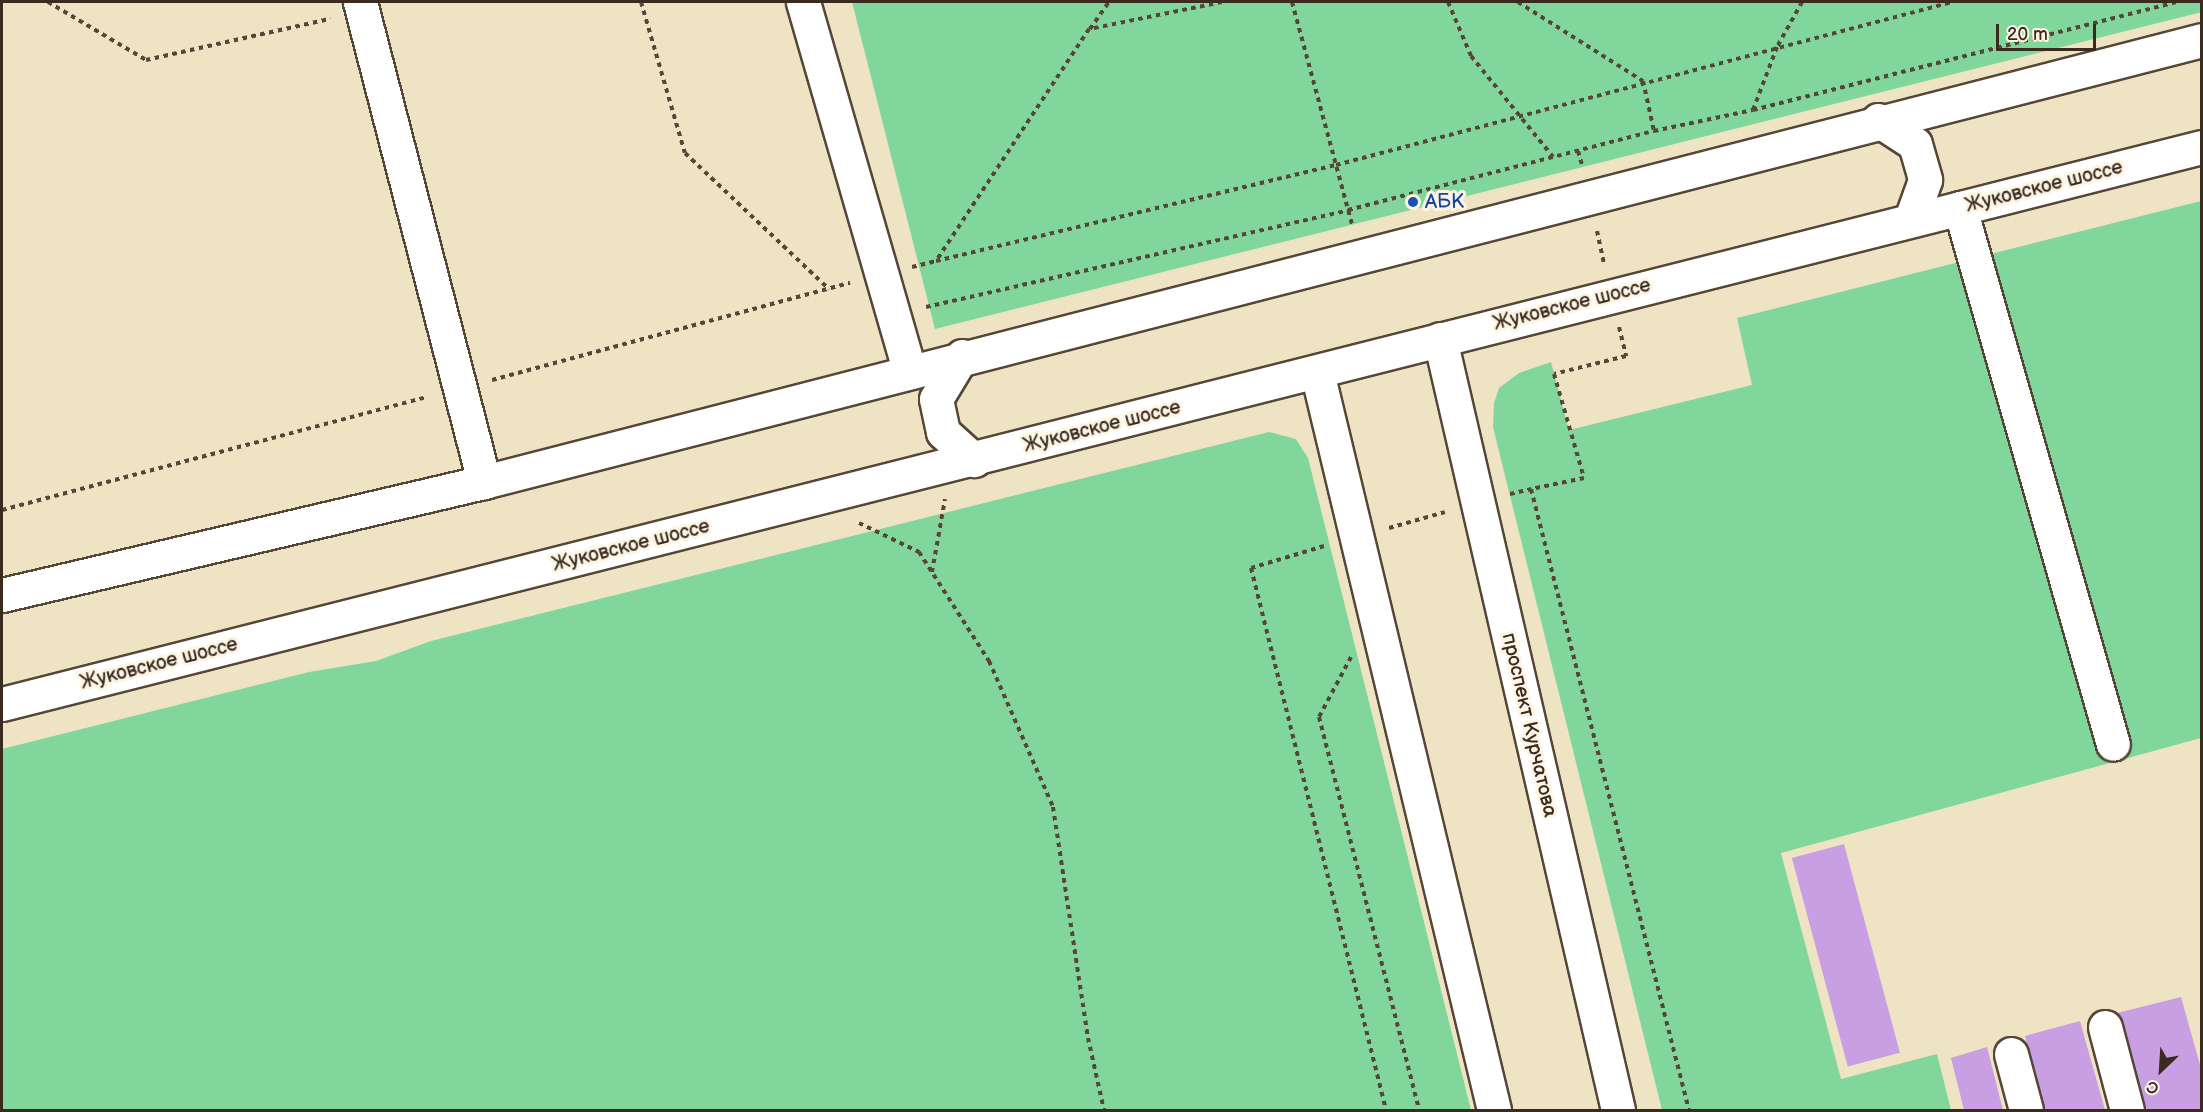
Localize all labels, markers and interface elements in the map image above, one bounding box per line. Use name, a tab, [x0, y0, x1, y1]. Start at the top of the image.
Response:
scale bar	[1999, 12, 2100, 50]
text: 20 m	[2007, 24, 2048, 45]
street label: Жуковское шоссе	[1963, 156, 2125, 218]
place label: АБК	[1425, 190, 1464, 214]
marker: АБК	[1406, 195, 1420, 209]
street label: Жуковское шоссе	[1491, 274, 1653, 336]
street label: Жуковское шоссе	[1021, 396, 1183, 458]
street label: Жуковское шоссе	[550, 515, 712, 577]
street label: проспект Курчатова	[1496, 631, 1562, 819]
street label: Жуковское шоссе	[78, 633, 240, 695]
north arrow	[2131, 1040, 2191, 1100]
text: С	[2144, 1076, 2162, 1098]

